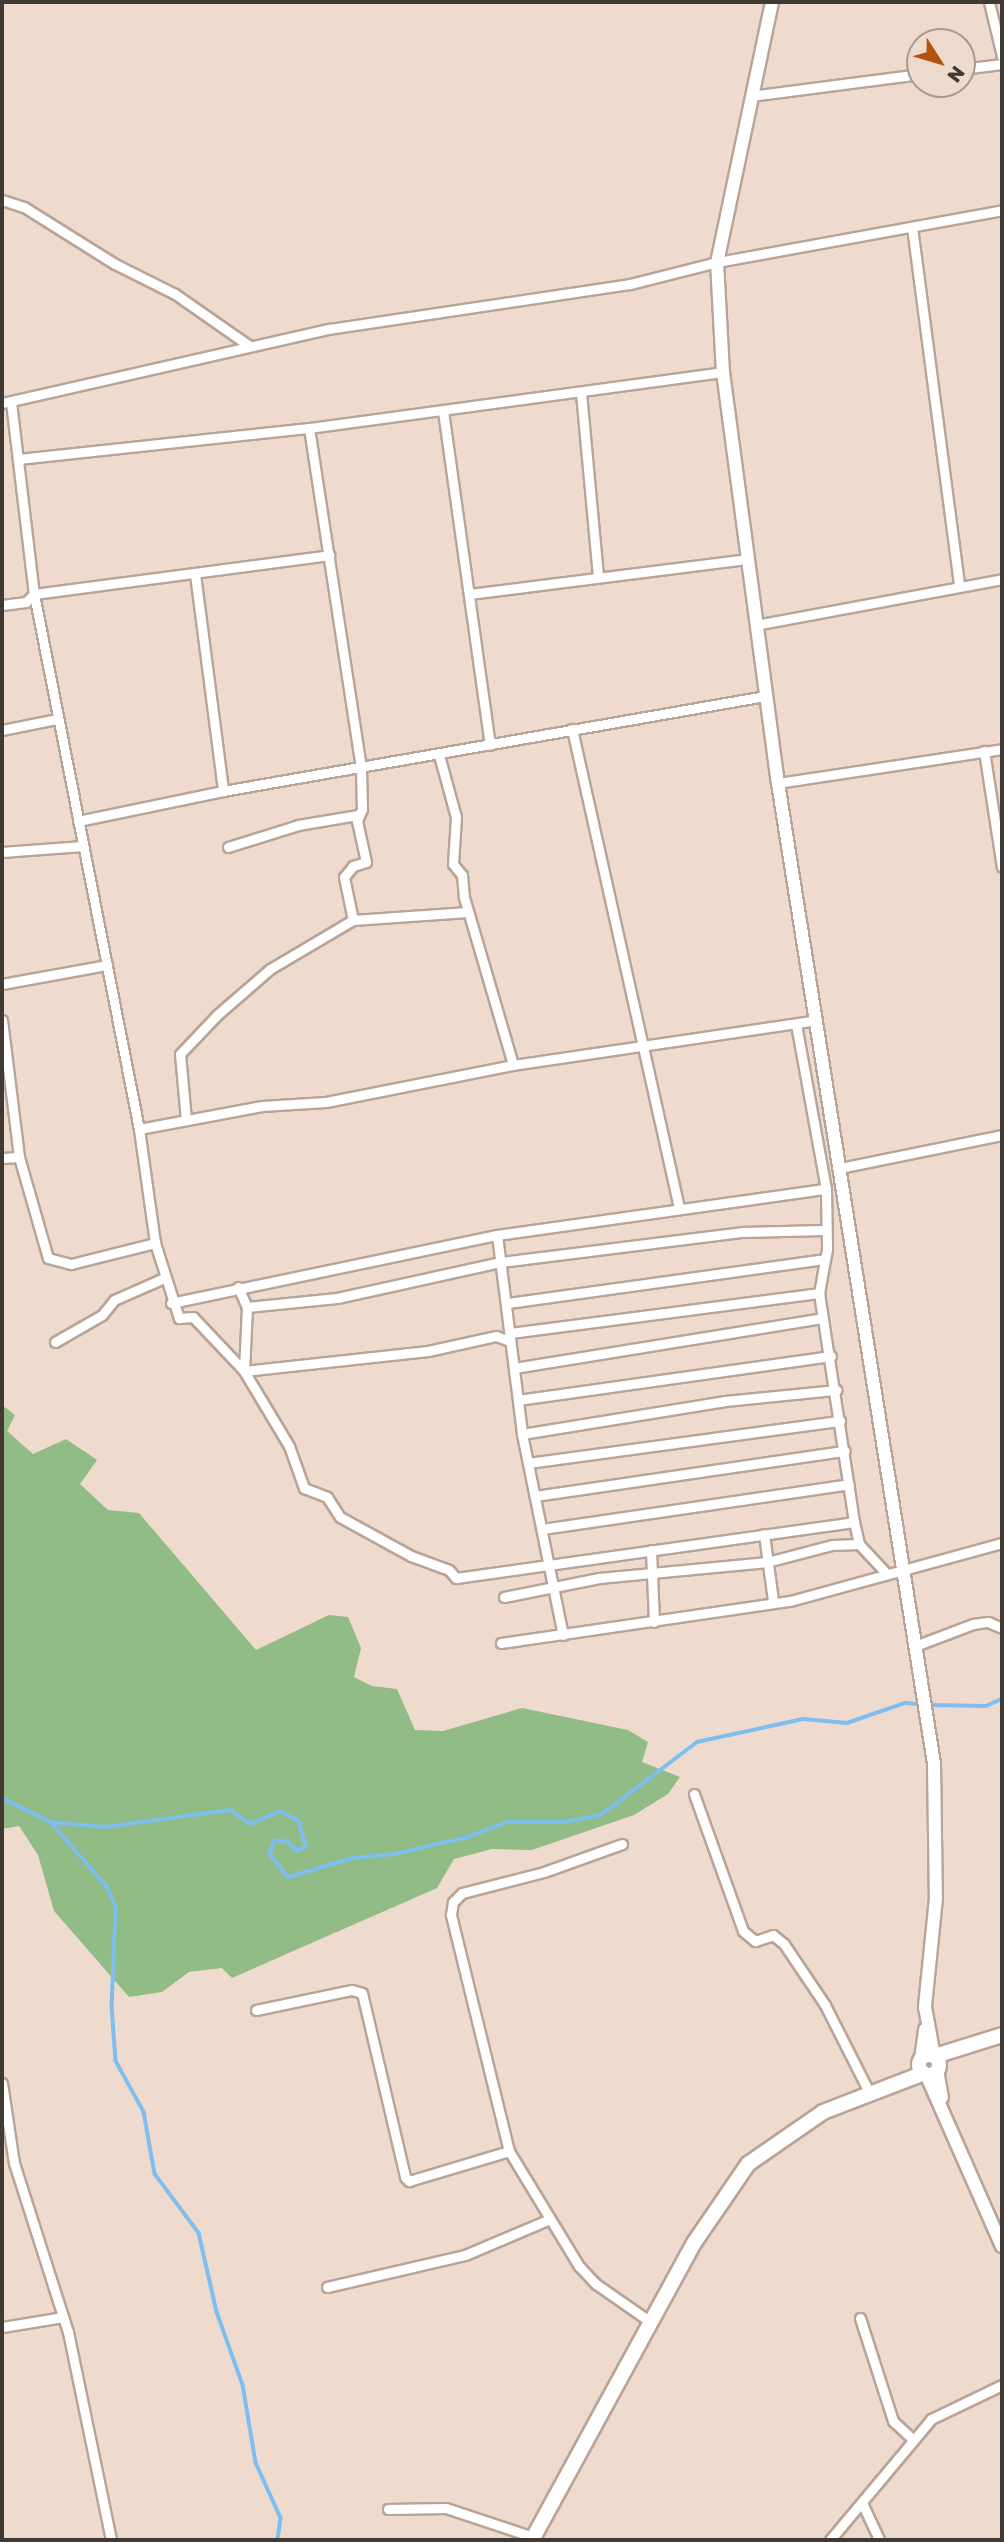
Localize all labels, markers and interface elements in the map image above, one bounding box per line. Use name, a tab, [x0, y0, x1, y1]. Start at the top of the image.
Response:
north arrow	[906, 28, 976, 98]
text: N	[943, 62, 970, 87]

